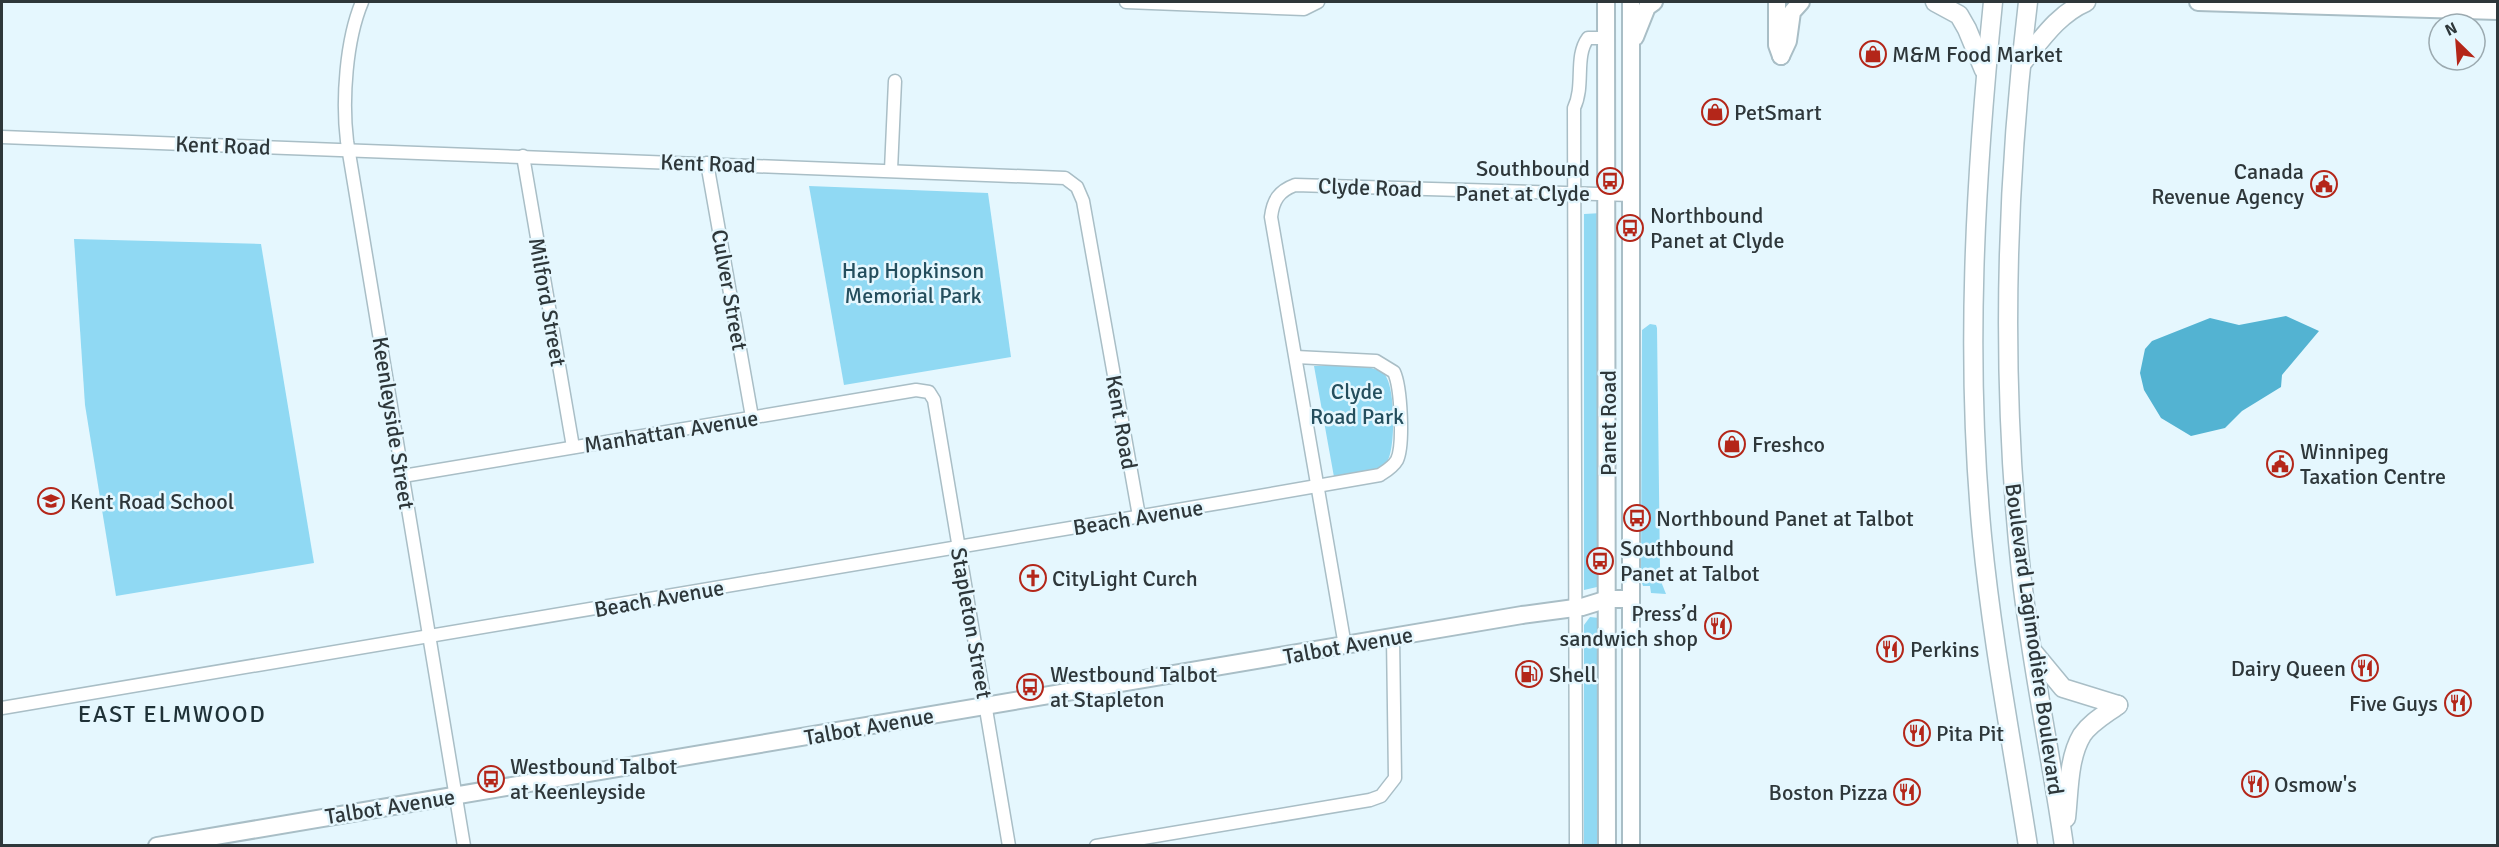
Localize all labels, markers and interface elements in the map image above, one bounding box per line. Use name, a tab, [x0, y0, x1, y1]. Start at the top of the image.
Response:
north arrow	[2427, 12, 2487, 72]
text: N	[2442, 18, 2460, 41]
shop icon: M&M Food Market	[1858, 39, 1888, 69]
place label: M&M Food Market	[1892, 41, 2063, 68]
shop icon: PetSmart	[1700, 97, 1730, 127]
place label: PetSmart	[1734, 99, 1822, 126]
street label: Kent Road	[175, 130, 271, 161]
street label: Kent Road	[660, 148, 756, 179]
place label: Southbound Panet at Clyde	[1456, 155, 1590, 207]
place label: Canada Revenue Agency	[2151, 158, 2305, 210]
bus stop icon: Southbound Panet at Clyde	[1595, 166, 1625, 196]
public building icon: Canada Revenue Agency	[2309, 169, 2339, 199]
street label: Clyde Road	[1317, 172, 1423, 203]
place label: Northbound Panet at Clyde	[1650, 202, 1784, 254]
bus stop icon: Northbound Panet at Clyde	[1615, 213, 1645, 243]
street label: Culver Street	[706, 227, 753, 353]
street label: Milford Street	[523, 236, 572, 369]
park label: Hap Hopkinson Memorial Park	[842, 257, 984, 309]
street label: Keenleyside Street	[367, 335, 421, 512]
street label: Panet Road	[1595, 370, 1622, 476]
street label: Kent Road	[1100, 373, 1143, 471]
park label: Clyde Road Park	[1310, 378, 1404, 430]
street label: Manhattan Avenue	[582, 404, 760, 459]
shop icon: Freshco	[1717, 429, 1747, 459]
place label: Freshco	[1752, 431, 1825, 458]
place label: Winnipeg Taxation Centre	[2300, 438, 2446, 490]
public building icon: Winnipeg Taxation Centre	[2265, 449, 2295, 479]
street label: Boulevard Lagimodière Boulevard	[1999, 481, 2070, 797]
school or university icon: Kent Road School	[36, 486, 66, 516]
place label: Kent Road School	[70, 488, 234, 515]
street label: Beach Avenue	[1071, 494, 1205, 541]
bus stop icon: Northbound Panet at Talbot	[1622, 503, 1652, 533]
place label: Northbound Panet at Talbot	[1656, 505, 1914, 532]
place label: Southbound Panet at Talbot	[1620, 535, 1760, 587]
street label: Stapleton Street	[945, 545, 998, 701]
bus stop icon: Southbound Panet at Talbot	[1585, 546, 1615, 576]
church icon: CityLight Curch	[1018, 563, 1048, 593]
place label: CityLight Curch	[1052, 565, 1198, 592]
street label: Beach Avenue	[592, 574, 726, 623]
place label: Press’d sandwich shop	[1560, 600, 1698, 652]
restaurant icon: Press’d sandwich shop	[1703, 611, 1733, 641]
street label: Talbot Avenue	[1281, 621, 1415, 670]
restaurant icon: Perkins	[1875, 634, 1905, 664]
place label: Perkins	[1910, 636, 1979, 663]
restaurant icon: Dairy Queen	[2350, 653, 2380, 683]
place label: Dairy Queen	[2231, 655, 2346, 682]
fuel station icon: Shell	[1514, 659, 1544, 689]
place label: Westbound Talbot at Stapleton	[1050, 661, 1217, 713]
place label: Shell	[1549, 661, 1597, 688]
bus stop icon: Westbound Talbot at Stapleton	[1015, 672, 1045, 702]
restaurant icon: Five Guys	[2443, 688, 2473, 718]
place label: Five Guys	[2349, 690, 2438, 717]
district label: EAST ELMWOOD	[78, 699, 266, 729]
street label: Talbot Avenue	[802, 702, 936, 751]
restaurant icon: Pita Pit	[1902, 718, 1932, 748]
place label: Pita Pit	[1936, 720, 2004, 747]
place label: Westbound Talbot at Keenleyside	[510, 753, 677, 805]
bus stop icon: Westbound Talbot at Keenleyside	[476, 764, 506, 794]
restaurant icon: Osmow's	[2240, 769, 2270, 799]
place label: Osmow's	[2274, 771, 2357, 798]
restaurant icon: Boston Pizza	[1892, 777, 1922, 807]
place label: Boston Pizza	[1769, 779, 1888, 806]
street label: Talbot Avenue	[323, 783, 457, 830]

